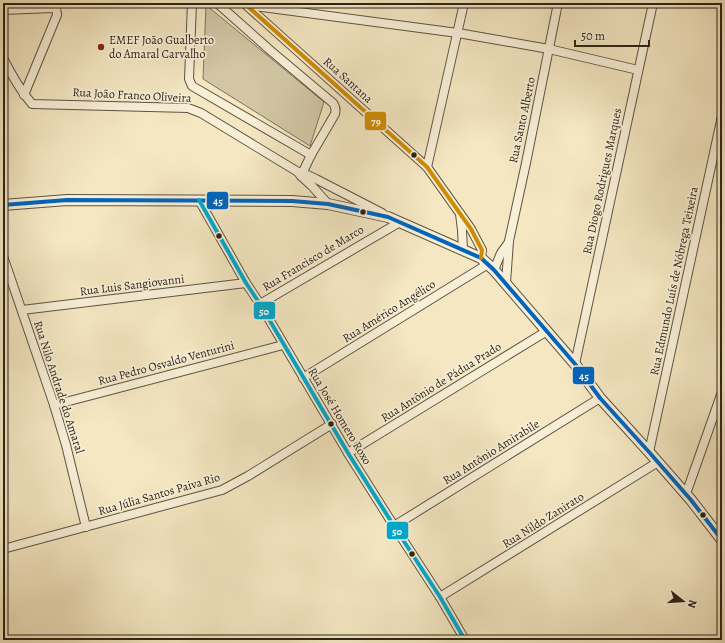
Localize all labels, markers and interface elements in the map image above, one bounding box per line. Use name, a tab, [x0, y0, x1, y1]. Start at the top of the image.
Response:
scale bar	[575, 22, 649, 48]
text: 50 m	[581, 28, 605, 44]
place label: EMEF João Gualberto do Amaral Carvalho	[109, 32, 214, 62]
marker: EMEF João Gualberto do Amaral Carvalho	[96, 42, 106, 52]
street label: Rua Santana	[320, 53, 376, 107]
street label: Rua Santo Alberto	[505, 75, 539, 165]
street label: Rua João Franco Oliveira	[72, 84, 192, 106]
street label: Rua Diogo Rodrigues Marques	[579, 106, 625, 256]
line badge: 79	[364, 111, 387, 131]
text: 79	[371, 114, 381, 129]
unlabelled marker	[409, 150, 419, 160]
street label: Rua Edmundo Luís de Nóbrega Teixeira	[646, 185, 702, 377]
line badge: 45	[206, 191, 229, 210]
text: 45	[213, 194, 223, 209]
unlabelled marker	[358, 207, 368, 217]
street label: Rua Francisco de Marco	[259, 221, 367, 295]
unlabelled marker	[214, 231, 224, 241]
street label: Rua Luis Sangiovanni	[79, 271, 185, 299]
street label: Rua Américo Angélico	[340, 276, 439, 346]
line badge: 50	[253, 301, 276, 320]
text: 50	[259, 304, 270, 319]
street label: Rua Nilo Andrade do Amaral	[30, 319, 88, 456]
street label: Rua Pedro Osvaldo Venturini	[96, 337, 236, 389]
street label: Rua Antônio de Pádua Prado	[378, 338, 504, 426]
street label: Rua José Homero Roxo	[305, 365, 375, 468]
line badge: 45	[572, 366, 595, 385]
text: 45	[579, 369, 589, 384]
street label: Rua Antônio Amirabile	[440, 416, 542, 488]
unlabelled marker	[326, 419, 336, 429]
street label: Rua Júlia Santos Paiva Rio	[96, 469, 222, 519]
street label: Rua Nildo Zanirato	[499, 488, 587, 552]
unlabelled marker	[698, 510, 708, 520]
line badge: 50	[386, 521, 409, 540]
text: 50	[392, 524, 403, 539]
unlabelled marker	[407, 549, 417, 559]
north arrow	[663, 581, 703, 621]
text: N	[684, 598, 700, 610]

